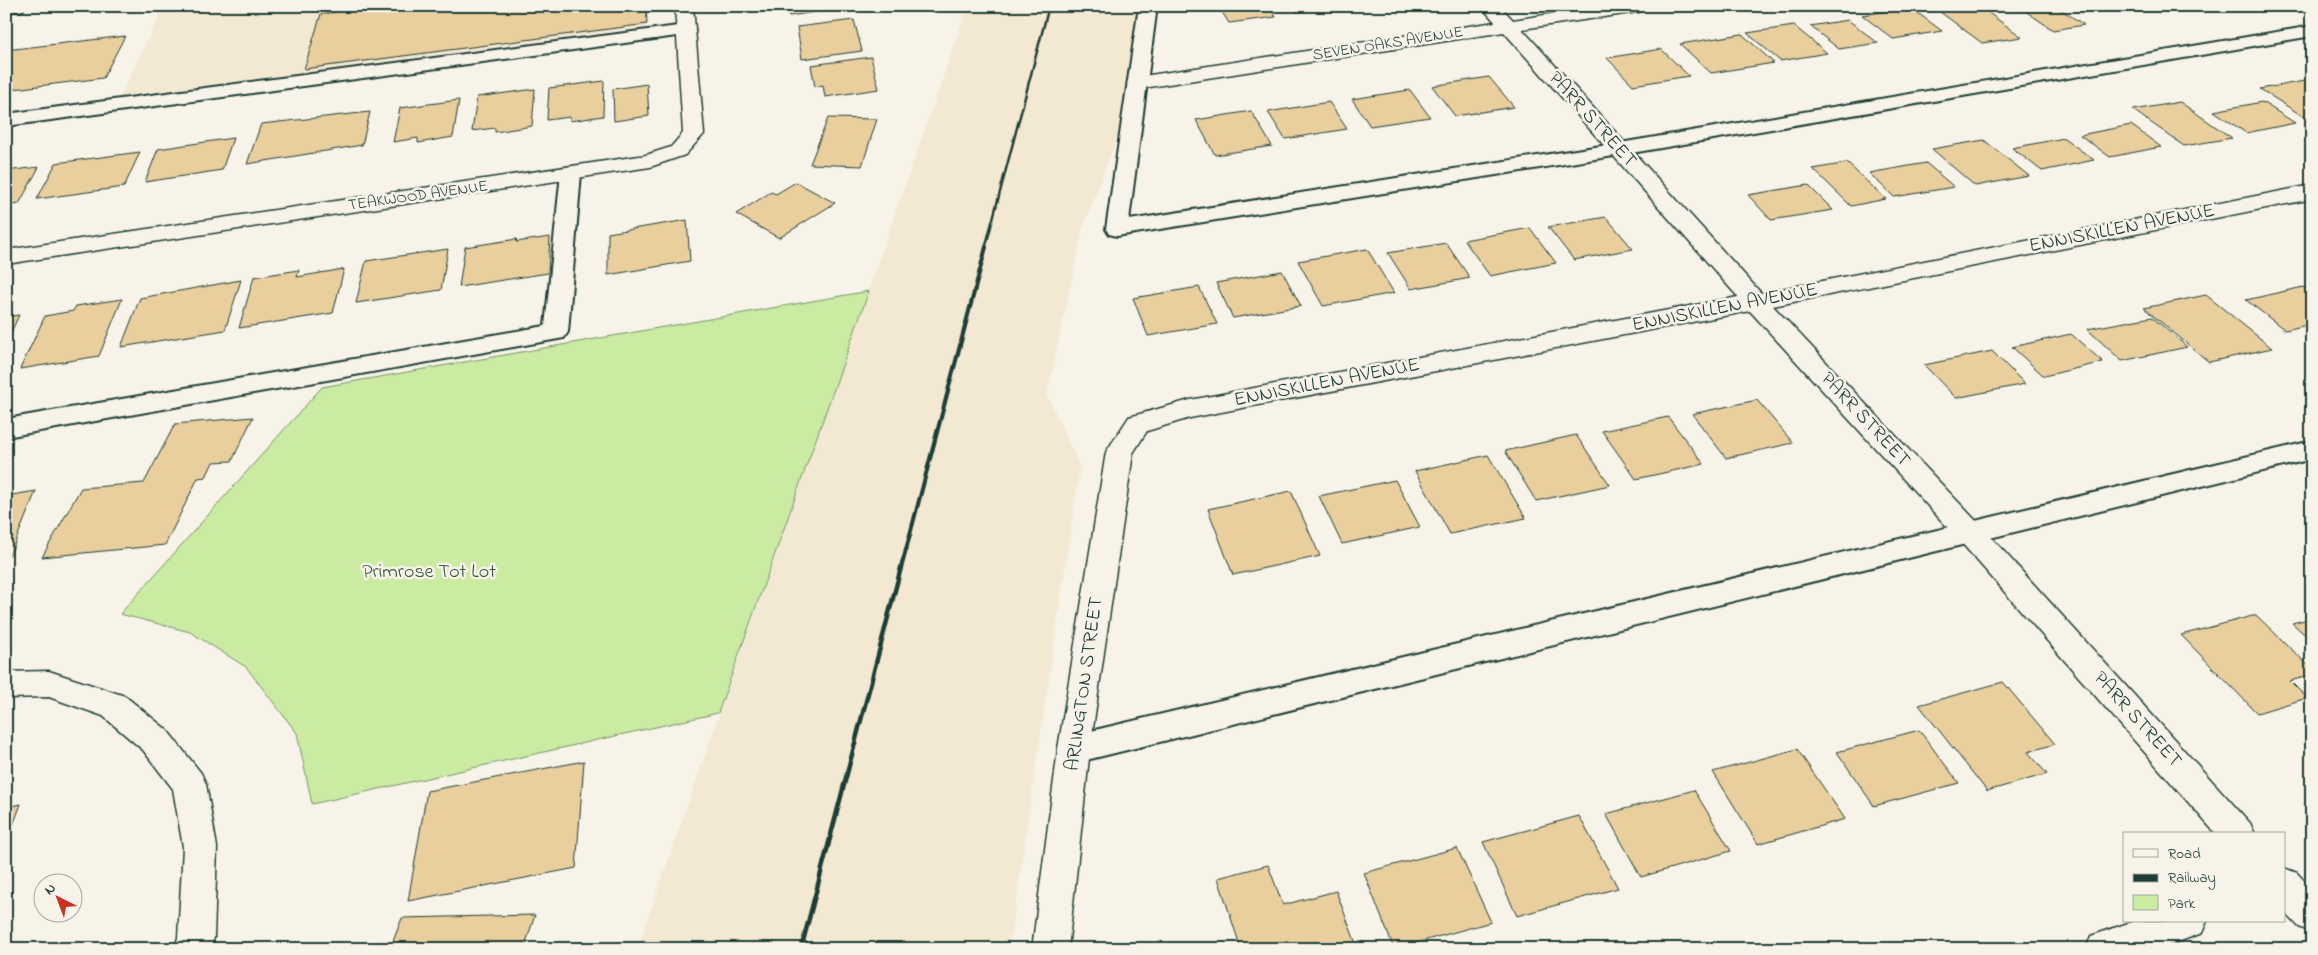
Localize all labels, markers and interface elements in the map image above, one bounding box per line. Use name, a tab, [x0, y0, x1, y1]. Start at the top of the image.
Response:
street label: SEVEN OAKS AVENUE	[1311, 20, 1465, 68]
street label: PARR STREET	[1541, 65, 1643, 175]
street label: TEAKWOOD AVENUE	[346, 174, 490, 218]
street label: ENNISKILLEN AVENUE	[2027, 197, 2217, 261]
street label: ENNISKILLEN AVENUE	[1630, 276, 1820, 340]
street label: ENNISKILLEN AVENUE	[1232, 351, 1422, 415]
street label: PARR STREET	[1813, 366, 1917, 474]
park label: Primrose Tot Lot	[362, 558, 496, 587]
street label: ARLINGTON STREET	[1058, 595, 1112, 773]
street label: PARR STREET	[2086, 665, 2188, 775]
legend	[2123, 832, 2286, 922]
text: Road	[2168, 843, 2201, 865]
text: Railway	[2168, 867, 2216, 890]
north arrow	[32, 872, 82, 922]
text: N	[40, 878, 61, 900]
text: Park	[2168, 893, 2196, 915]

